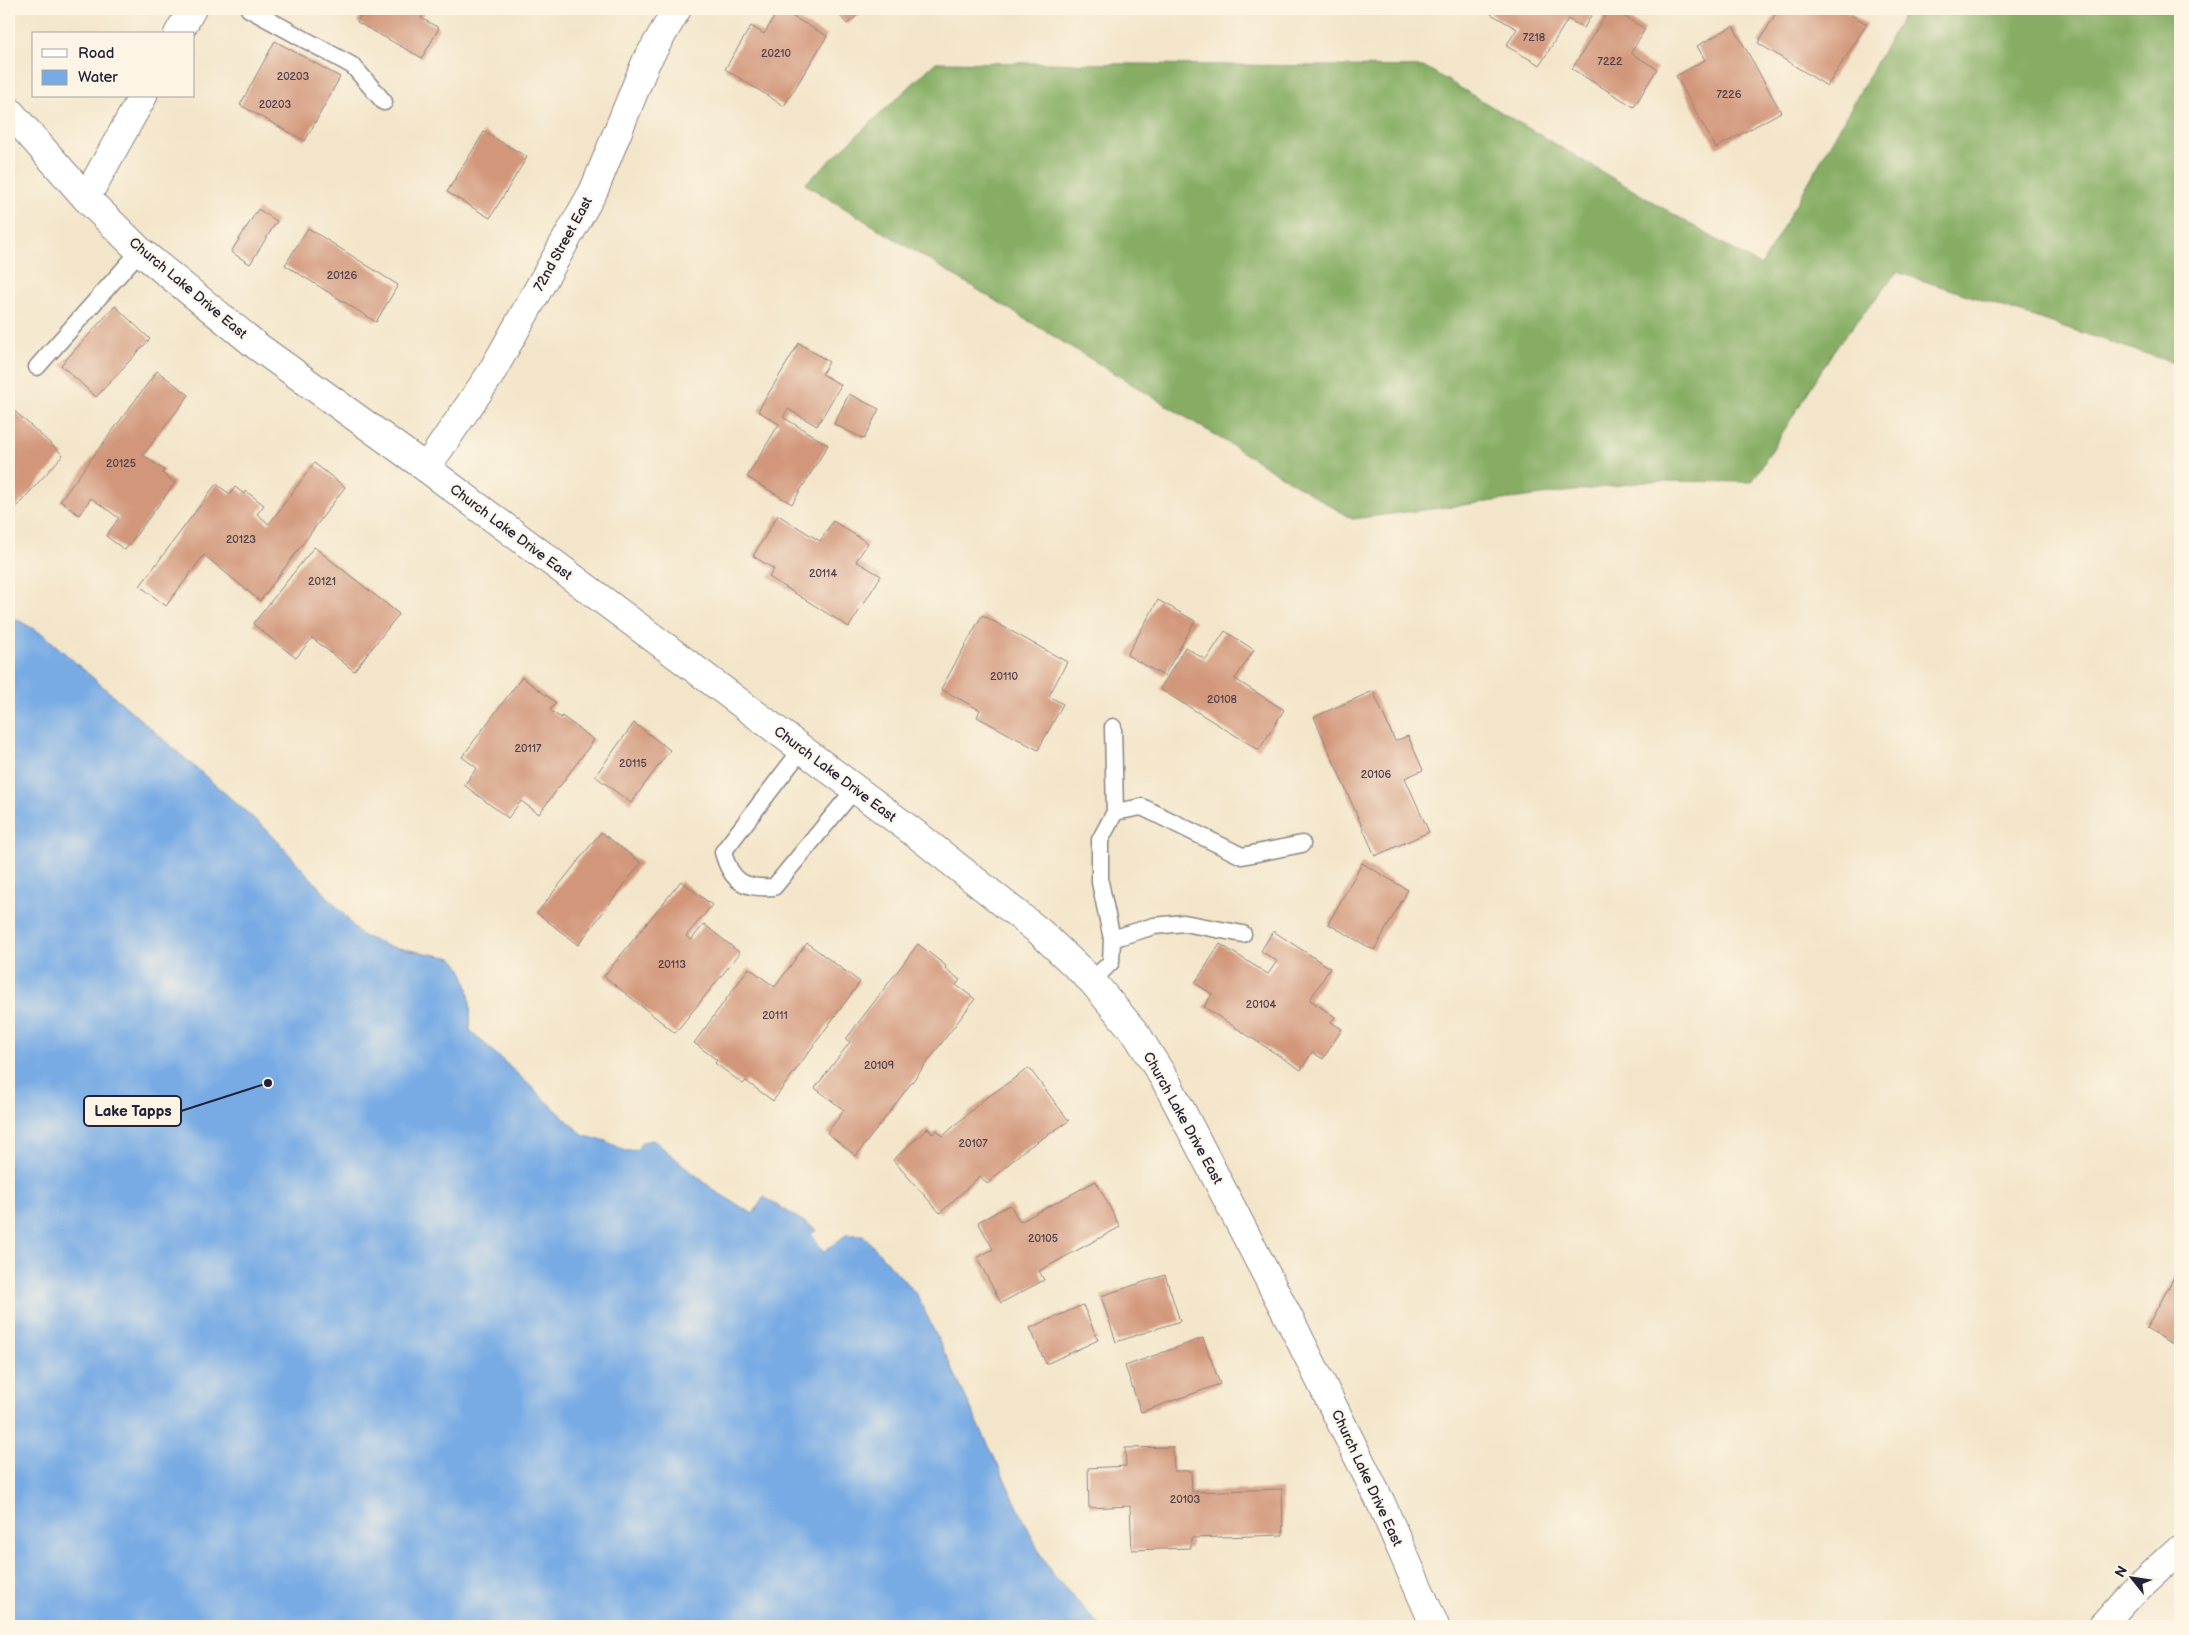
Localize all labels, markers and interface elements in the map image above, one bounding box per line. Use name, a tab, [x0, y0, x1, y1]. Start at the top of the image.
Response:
house number: 7218	[1523, 31, 1545, 44]
legend	[32, 32, 195, 98]
text: Road	[78, 44, 114, 63]
house number: 20210	[761, 47, 792, 60]
house number: 7222	[1598, 55, 1623, 68]
text: Water	[78, 68, 118, 87]
house number: 20203	[277, 70, 310, 83]
house number: 7226	[1716, 88, 1742, 101]
house number: 20203	[259, 98, 292, 111]
street label: 72nd Street East	[530, 193, 596, 294]
street label: Church Lake Drive East	[126, 234, 251, 343]
house number: 20126	[327, 269, 357, 282]
house number: 20125	[106, 457, 136, 470]
street label: Church Lake Drive East	[447, 481, 576, 584]
house number: 20123	[226, 533, 256, 546]
house number: 20114	[809, 567, 837, 580]
house number: 20121	[308, 575, 336, 588]
house number: 20110	[990, 670, 1018, 683]
house number: 20108	[1207, 693, 1237, 706]
street label: Church Lake Drive East	[771, 723, 900, 826]
house number: 20117	[515, 742, 542, 755]
house number: 20115	[619, 757, 647, 770]
house number: 20106	[1361, 768, 1391, 781]
house number: 20113	[658, 958, 686, 971]
house number: 20104	[1246, 998, 1276, 1011]
house number: 20111	[762, 1009, 788, 1022]
street label: Church Lake Drive East	[1140, 1049, 1227, 1188]
house number: 20109	[864, 1059, 894, 1072]
callout: Lake Tapps	[84, 1096, 181, 1126]
text: Lake Tapps	[94, 1102, 172, 1121]
house number: 20107	[958, 1137, 988, 1150]
house number: 20105	[1028, 1232, 1058, 1245]
street label: Church Lake Drive East	[1328, 1407, 1406, 1550]
house number: 20103	[1170, 1493, 1200, 1506]
north arrow	[2106, 1552, 2156, 1602]
text: N	[2111, 1563, 2131, 1581]

